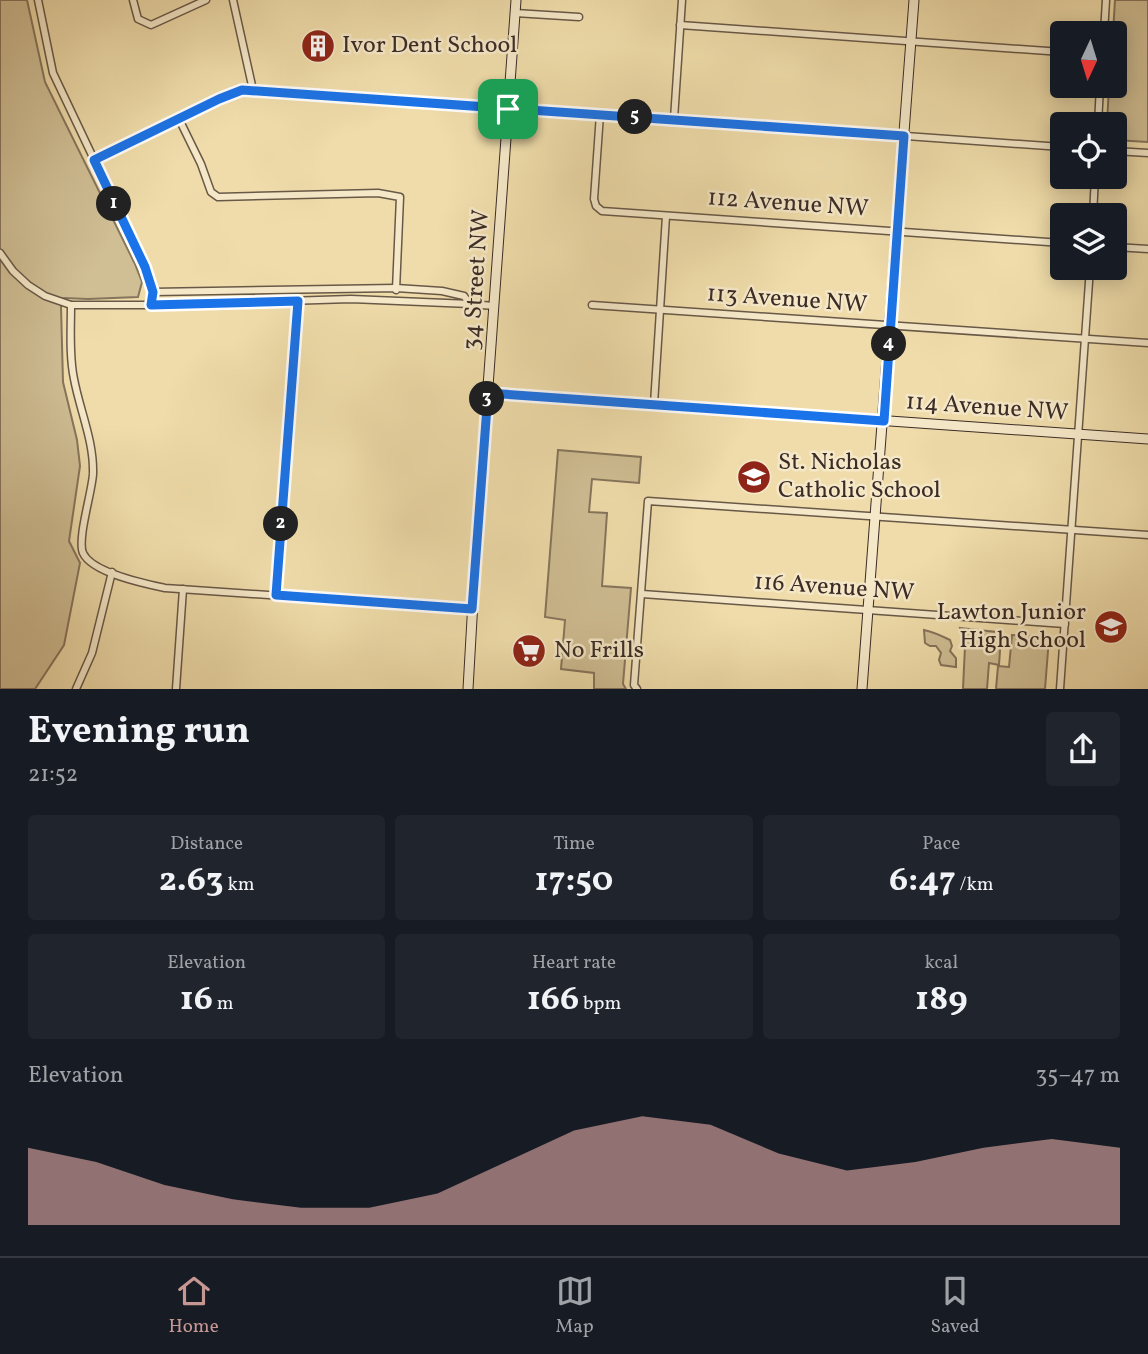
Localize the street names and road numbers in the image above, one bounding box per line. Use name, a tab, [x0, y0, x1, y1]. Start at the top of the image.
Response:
street label: 112 Avenue NW	[706, 181, 870, 227]
street label: 34 Street NW	[455, 208, 499, 352]
street label: 113 Avenue NW	[706, 277, 868, 323]
street label: 114 Avenue NW	[905, 385, 1069, 431]
street label: 116 Avenue NW	[753, 565, 915, 611]

